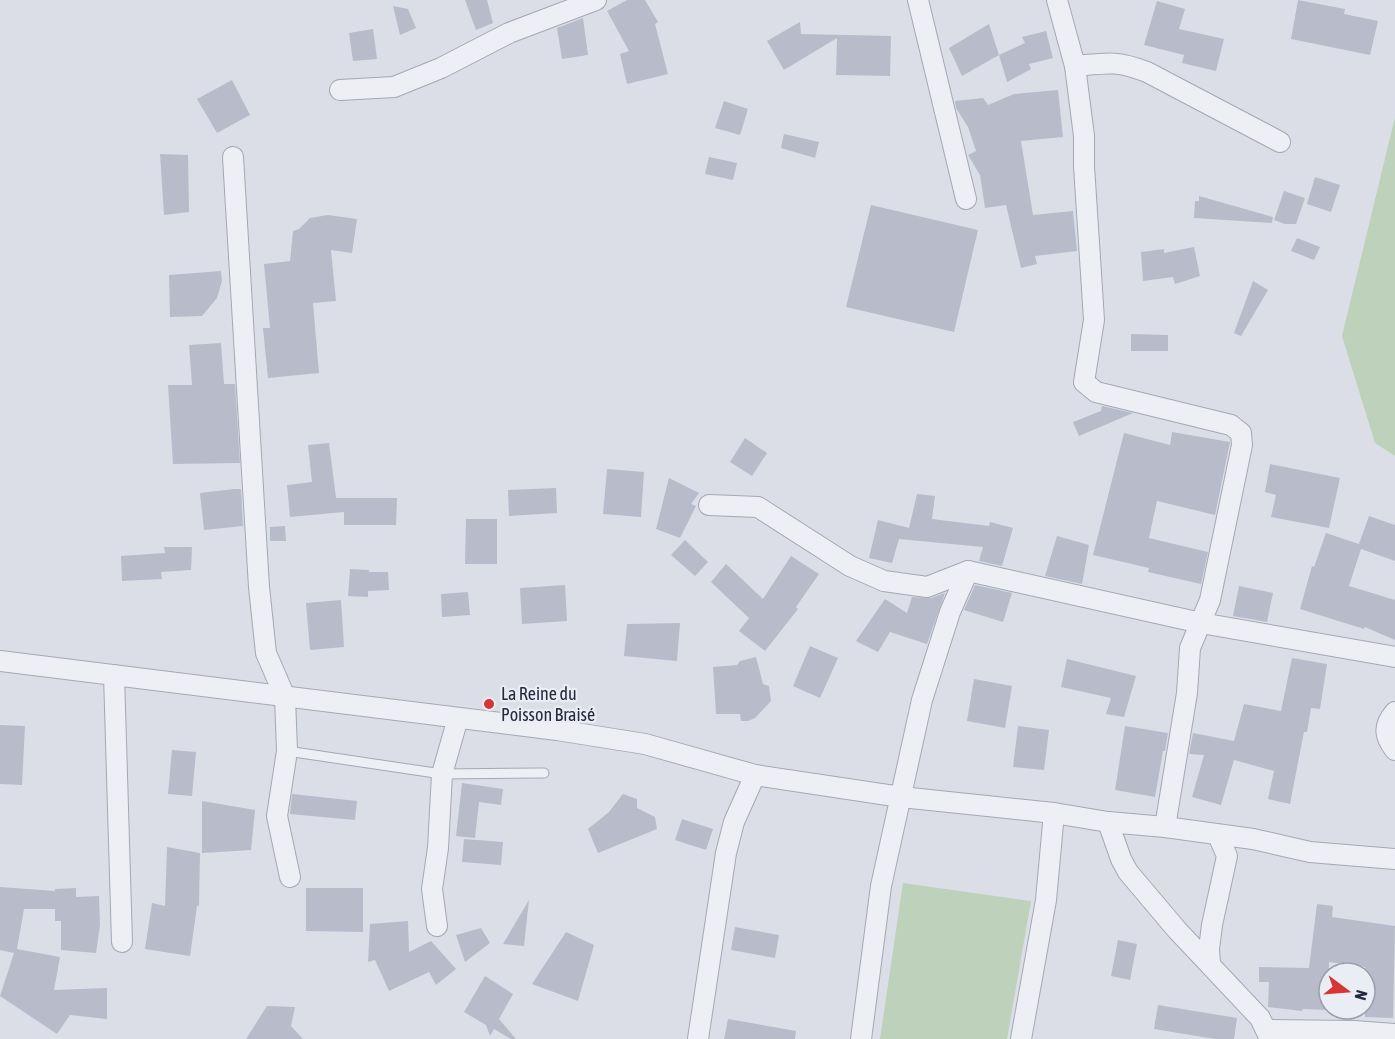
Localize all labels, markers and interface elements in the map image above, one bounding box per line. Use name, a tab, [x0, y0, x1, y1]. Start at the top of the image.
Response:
place label: La Reine du Poisson Braisé	[501, 683, 595, 725]
marker: La Reine du Poisson Braisé	[482, 697, 496, 711]
north arrow	[1317, 961, 1377, 1021]
text: N	[1351, 988, 1371, 1002]

